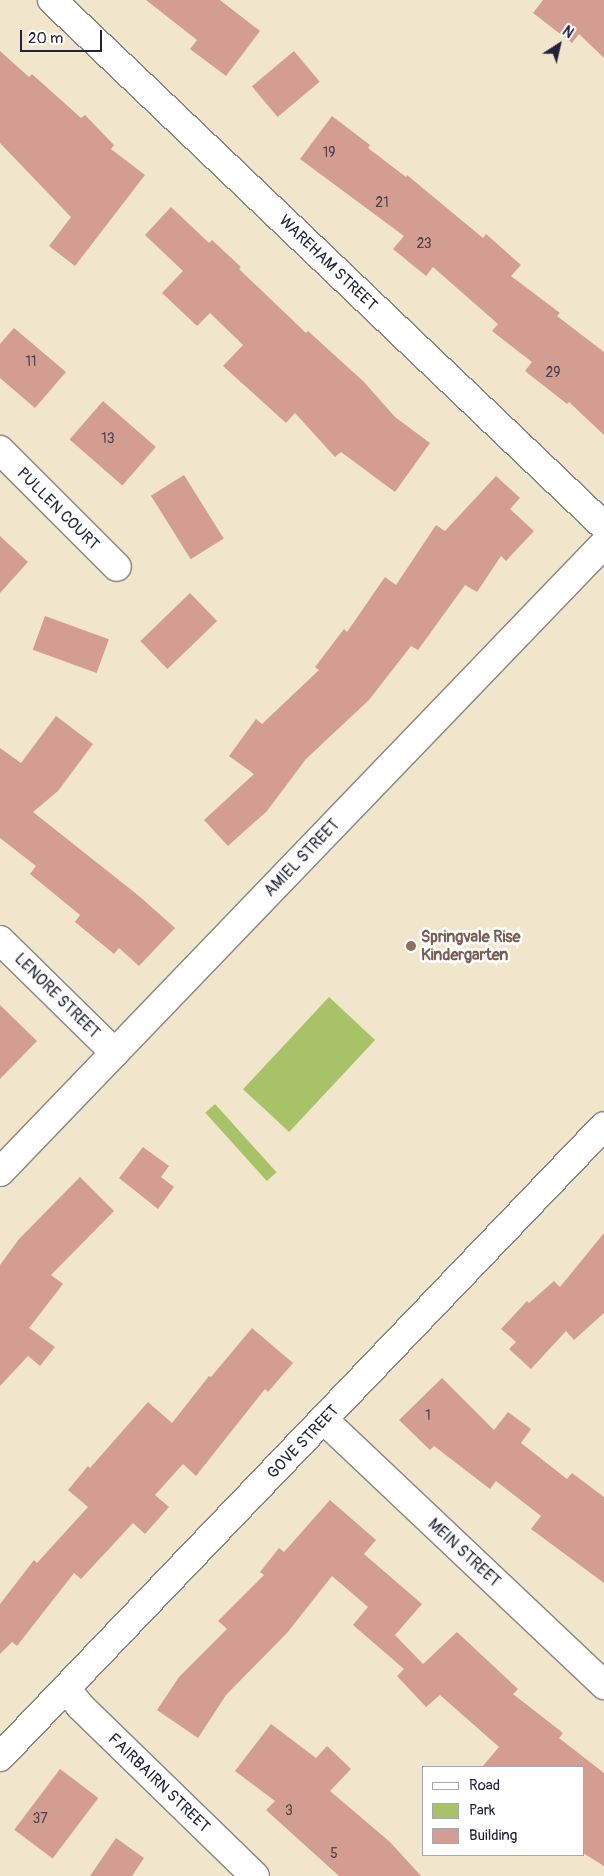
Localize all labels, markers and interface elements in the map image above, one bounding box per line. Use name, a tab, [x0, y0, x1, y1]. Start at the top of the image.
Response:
scale bar	[22, 20, 105, 52]
north arrow	[534, 20, 584, 70]
text: N	[559, 23, 577, 42]
text: 20 m	[28, 29, 63, 48]
house number: 19	[323, 145, 335, 161]
house number: 21	[375, 195, 389, 211]
street label: WAREHAM STREET	[275, 211, 381, 315]
house number: 23	[416, 236, 432, 252]
house number: 11	[26, 354, 36, 370]
house number: 29	[545, 365, 561, 381]
house number: 13	[101, 431, 115, 447]
street label: PULLEN COURT	[13, 464, 103, 554]
street label: AMIEL STREET	[260, 815, 344, 901]
place label: Springvale Rise Kindergarten	[421, 927, 520, 965]
marker: Springvale Rise Kindergarten	[405, 940, 417, 952]
street label: LENORE STREET	[10, 949, 104, 1043]
street label: GOVE STREET	[263, 1401, 343, 1483]
house number: 1	[425, 1408, 431, 1424]
street label: MEIN STREET	[424, 1515, 504, 1591]
street label: FAIRBAIRN STREET	[104, 1729, 214, 1837]
legend	[422, 1766, 584, 1856]
text: Road	[469, 1776, 500, 1795]
text: Park	[469, 1801, 495, 1820]
house number: 3	[285, 1803, 293, 1819]
house number: 37	[32, 1811, 48, 1827]
text: Building	[469, 1826, 517, 1845]
house number: 5	[330, 1846, 338, 1862]

